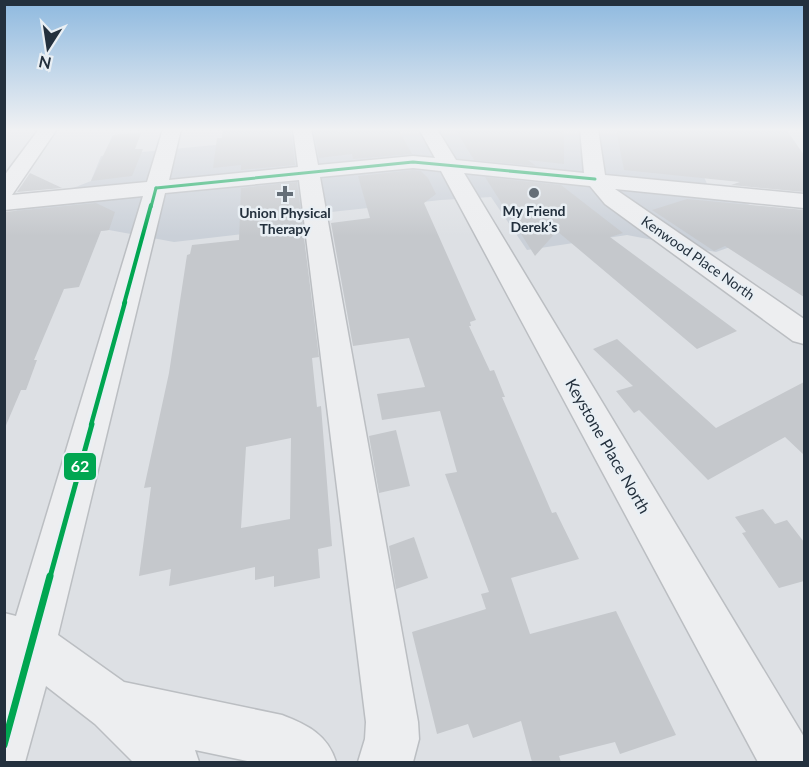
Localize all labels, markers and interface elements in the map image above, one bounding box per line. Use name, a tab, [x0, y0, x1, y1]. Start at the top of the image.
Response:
north arrow	[18, 18, 78, 78]
text: N	[37, 53, 53, 74]
marker: Union Physical Therapy	[276, 185, 294, 203]
marker: My Friend Derek’s	[527, 186, 541, 200]
place label: My Friend Derek’s	[503, 202, 566, 235]
place label: Union Physical Therapy	[239, 204, 331, 237]
street label: Kenwood Place North	[638, 212, 758, 303]
street label: Keystone Place North	[562, 375, 655, 516]
line badge: 62	[63, 452, 97, 481]
text: 62	[71, 456, 89, 475]

